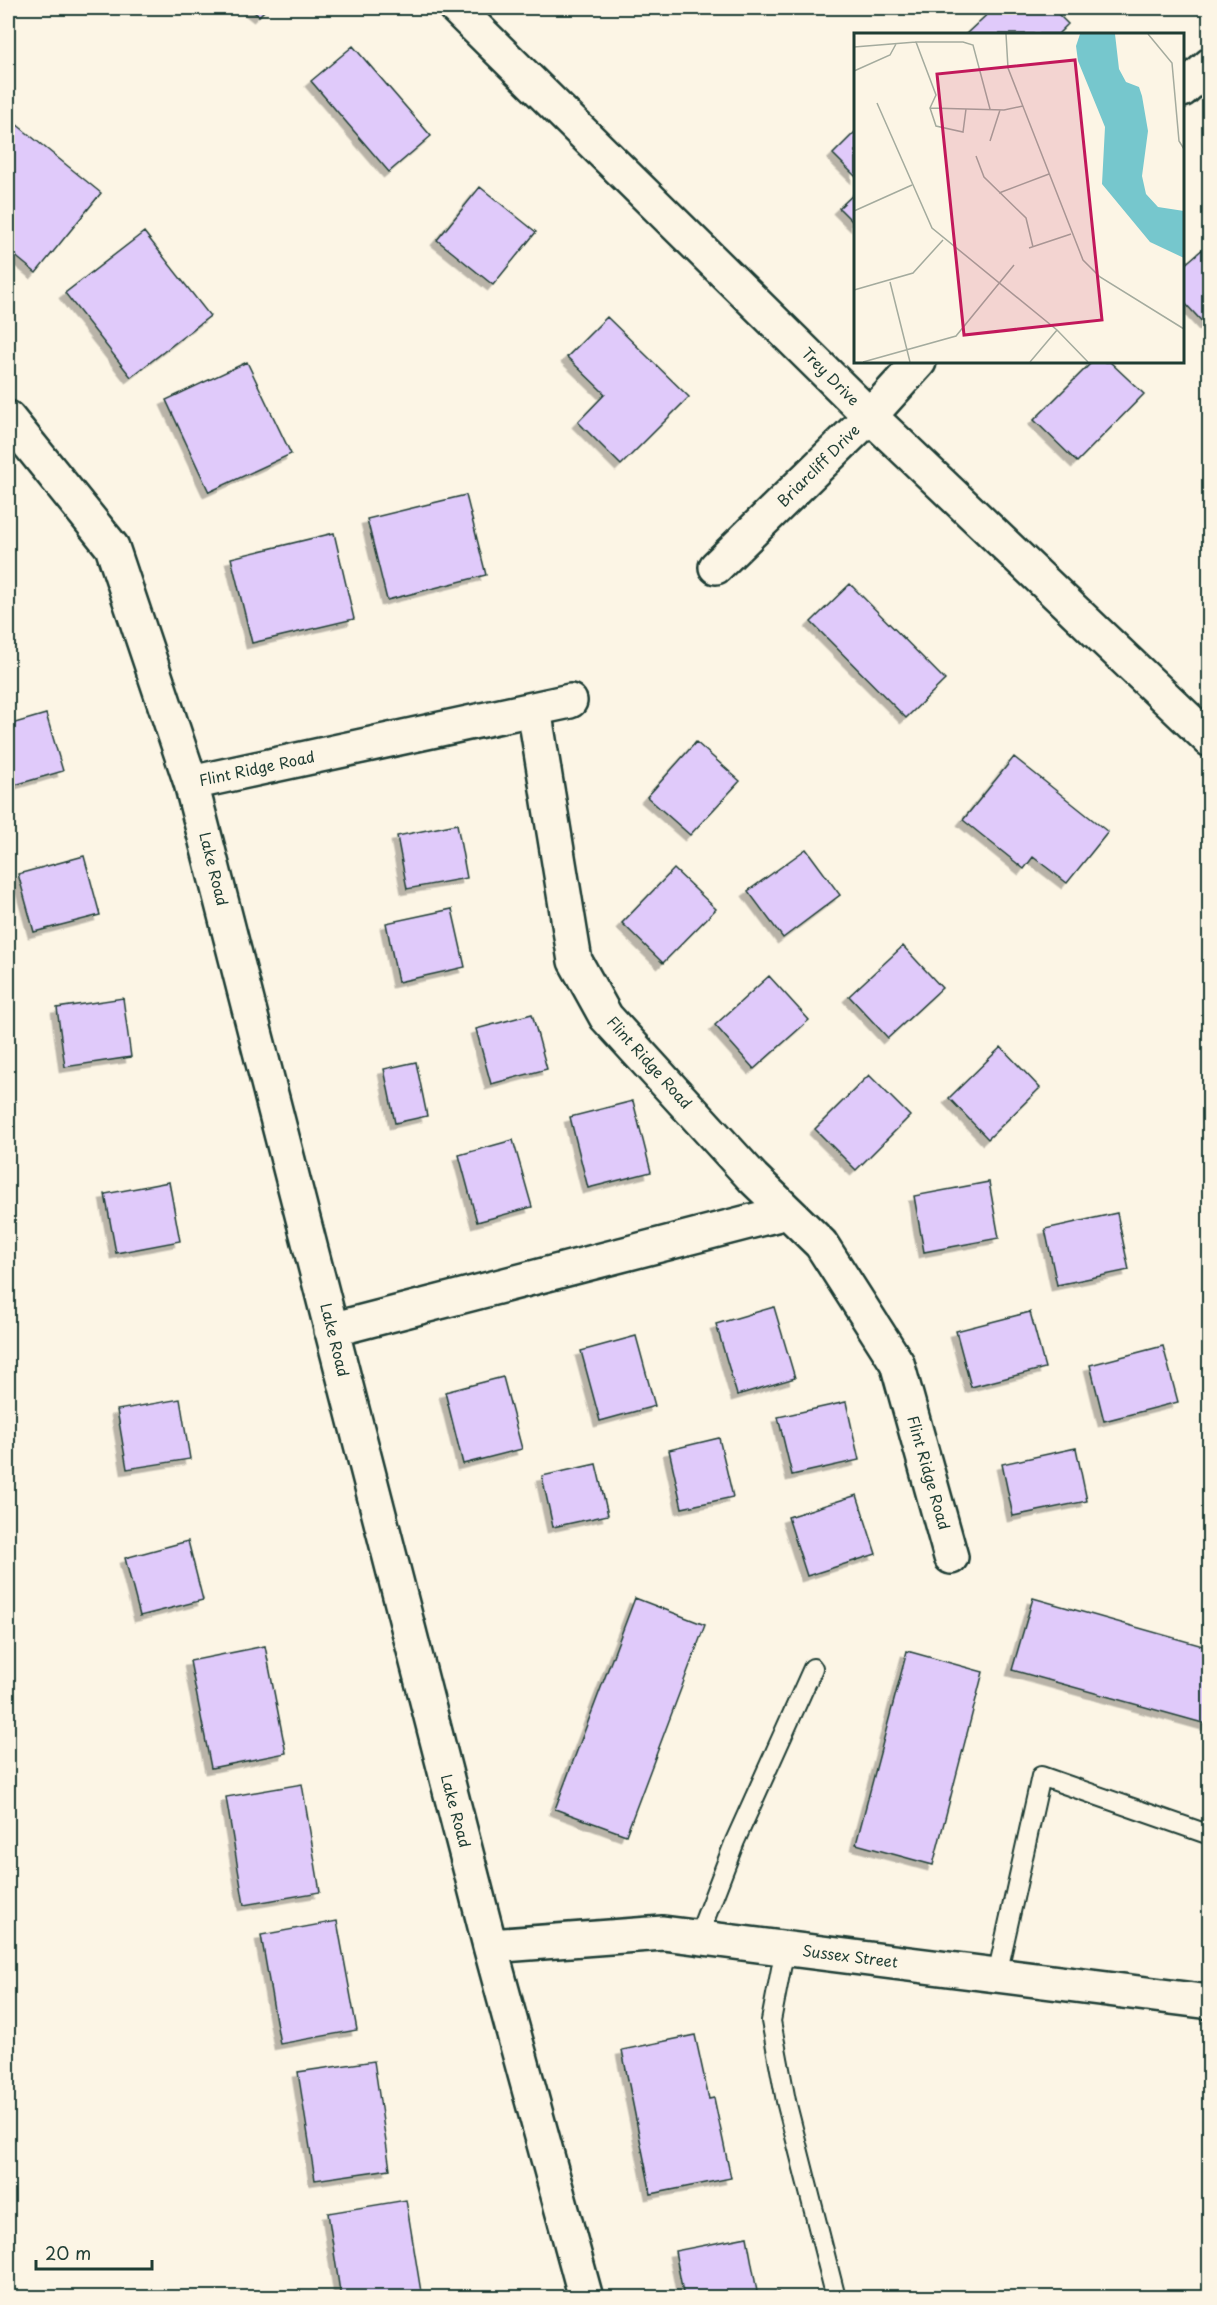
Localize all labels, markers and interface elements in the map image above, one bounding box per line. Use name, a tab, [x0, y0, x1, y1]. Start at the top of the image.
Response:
inset map	[854, 33, 1184, 363]
street label: Trey Drive	[797, 342, 865, 410]
street label: Briarcliff Drive	[771, 418, 865, 512]
street label: Flint Ridge Road	[197, 744, 317, 791]
street label: Lake Road	[194, 829, 235, 908]
street label: Flint Ridge Road	[602, 1011, 698, 1113]
street label: Lake Road	[315, 1300, 356, 1379]
street label: Flint Ridge Road	[902, 1413, 957, 1532]
street label: Lake Road	[436, 1771, 477, 1850]
street label: Sussex Street	[801, 1938, 900, 1973]
scale bar	[36, 2233, 152, 2271]
text: 20 m	[45, 2239, 91, 2266]

